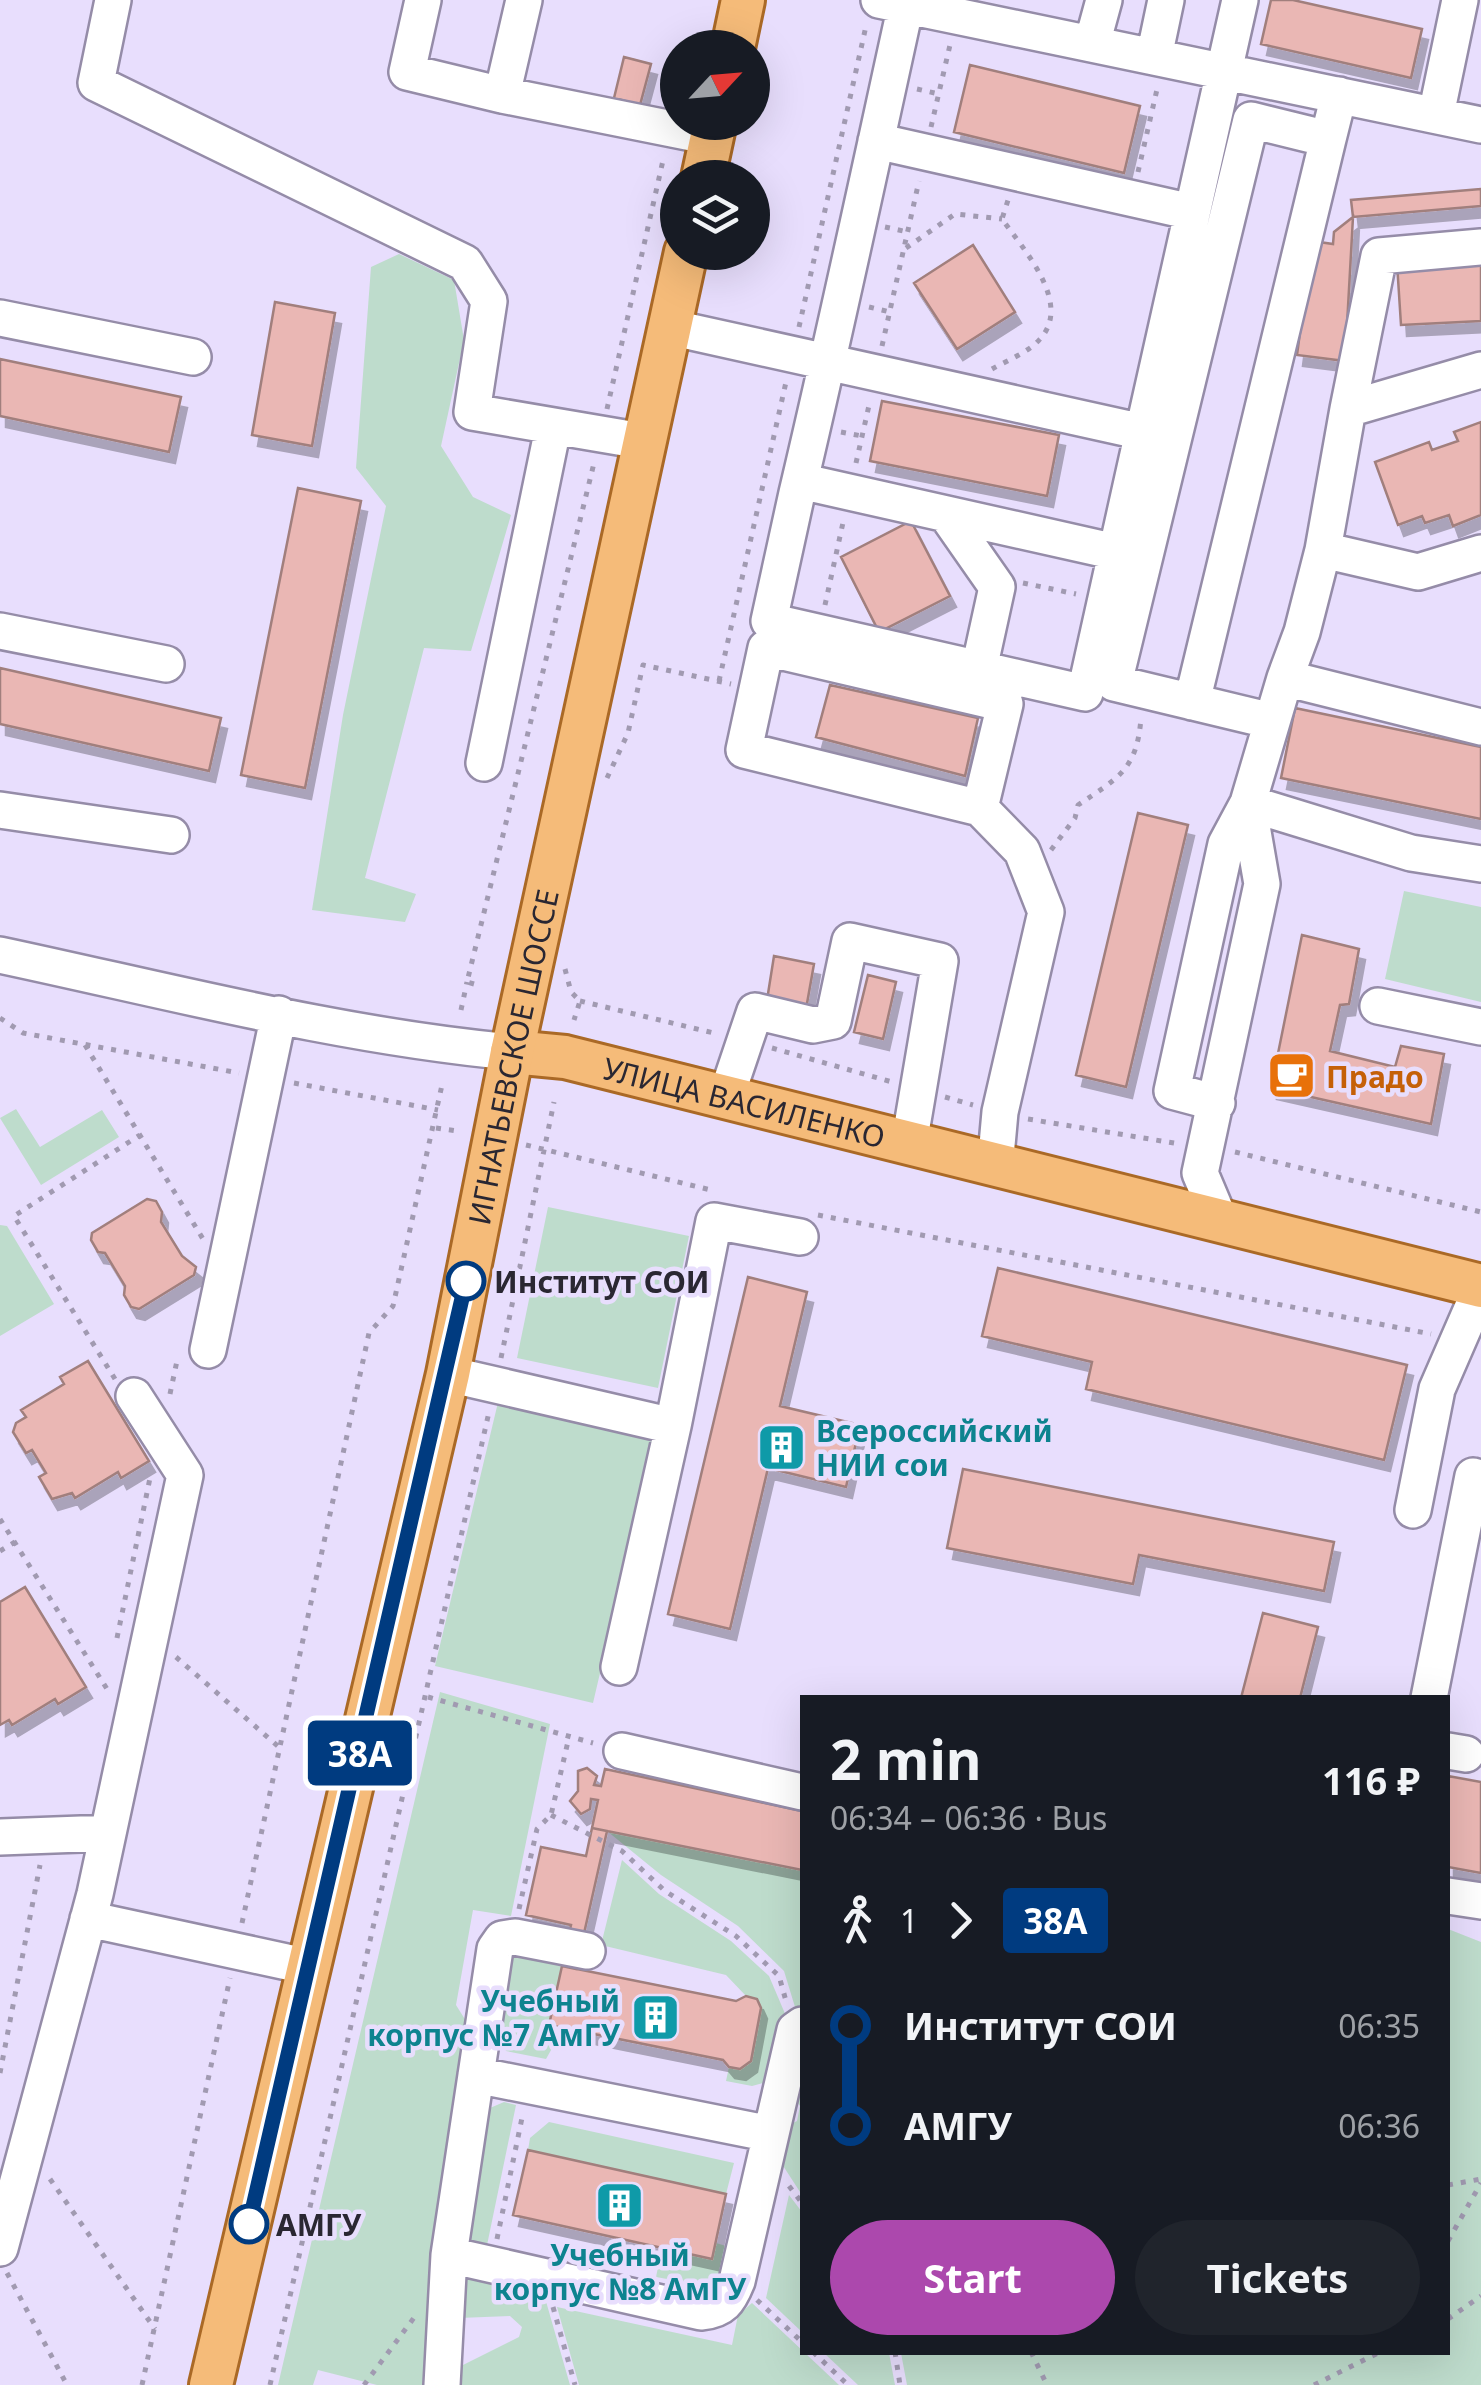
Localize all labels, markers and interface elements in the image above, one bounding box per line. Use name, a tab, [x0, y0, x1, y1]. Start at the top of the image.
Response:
north arrow	[660, 30, 770, 140]
map controls	[660, 30, 770, 270]
button: layers	[660, 160, 770, 270]
street label: ИГНАТЬЕВСКОЕ ШОССЕ	[458, 885, 567, 1228]
street label: УЛИЦА ВАСИЛЕНКО	[599, 1047, 890, 1157]
cafe icon: Прадо	[1265, 1050, 1317, 1102]
place label: Прадо	[1326, 1056, 1424, 1097]
place label: Институт СОИ	[494, 1261, 710, 1302]
marker: Институт СОИ	[447, 1262, 485, 1300]
place label: Всероссийский НИИ сои	[816, 1410, 1053, 1485]
building icon: Всероссийский НИИ сои	[755, 1421, 807, 1473]
line badge: 38А	[302, 1720, 418, 1786]
text: 2 min	[830, 1721, 982, 1796]
text: 38А	[328, 1730, 392, 1777]
text: 116 ₽	[1322, 1754, 1420, 1806]
text: 06:34 – 06:36 · Bus	[830, 1796, 1107, 1839]
icon: walk	[830, 1893, 885, 1948]
icon: forward	[933, 1893, 988, 1948]
text: 38А	[1023, 1897, 1088, 1944]
text: 1	[900, 1899, 918, 1942]
place label: Учебный корпус №7 АмГУ	[367, 1980, 621, 2055]
building icon: Учебный корпус №7 АмГУ	[629, 1991, 681, 2043]
text: Институт СОИ	[904, 1999, 1177, 2051]
text: 06:35	[1338, 2004, 1420, 2047]
text: АМГУ	[904, 2099, 1012, 2151]
text: 06:36	[1338, 2104, 1420, 2147]
building icon: Учебный корпус №8 АмГУ	[594, 2179, 646, 2231]
place label: АМГУ	[276, 2204, 362, 2245]
marker: АМГУ	[230, 2205, 268, 2243]
button: Start	[830, 2220, 1115, 2335]
button: Tickets	[1135, 2220, 1420, 2335]
place label: Учебный корпус №8 АмГУ	[494, 2234, 747, 2309]

